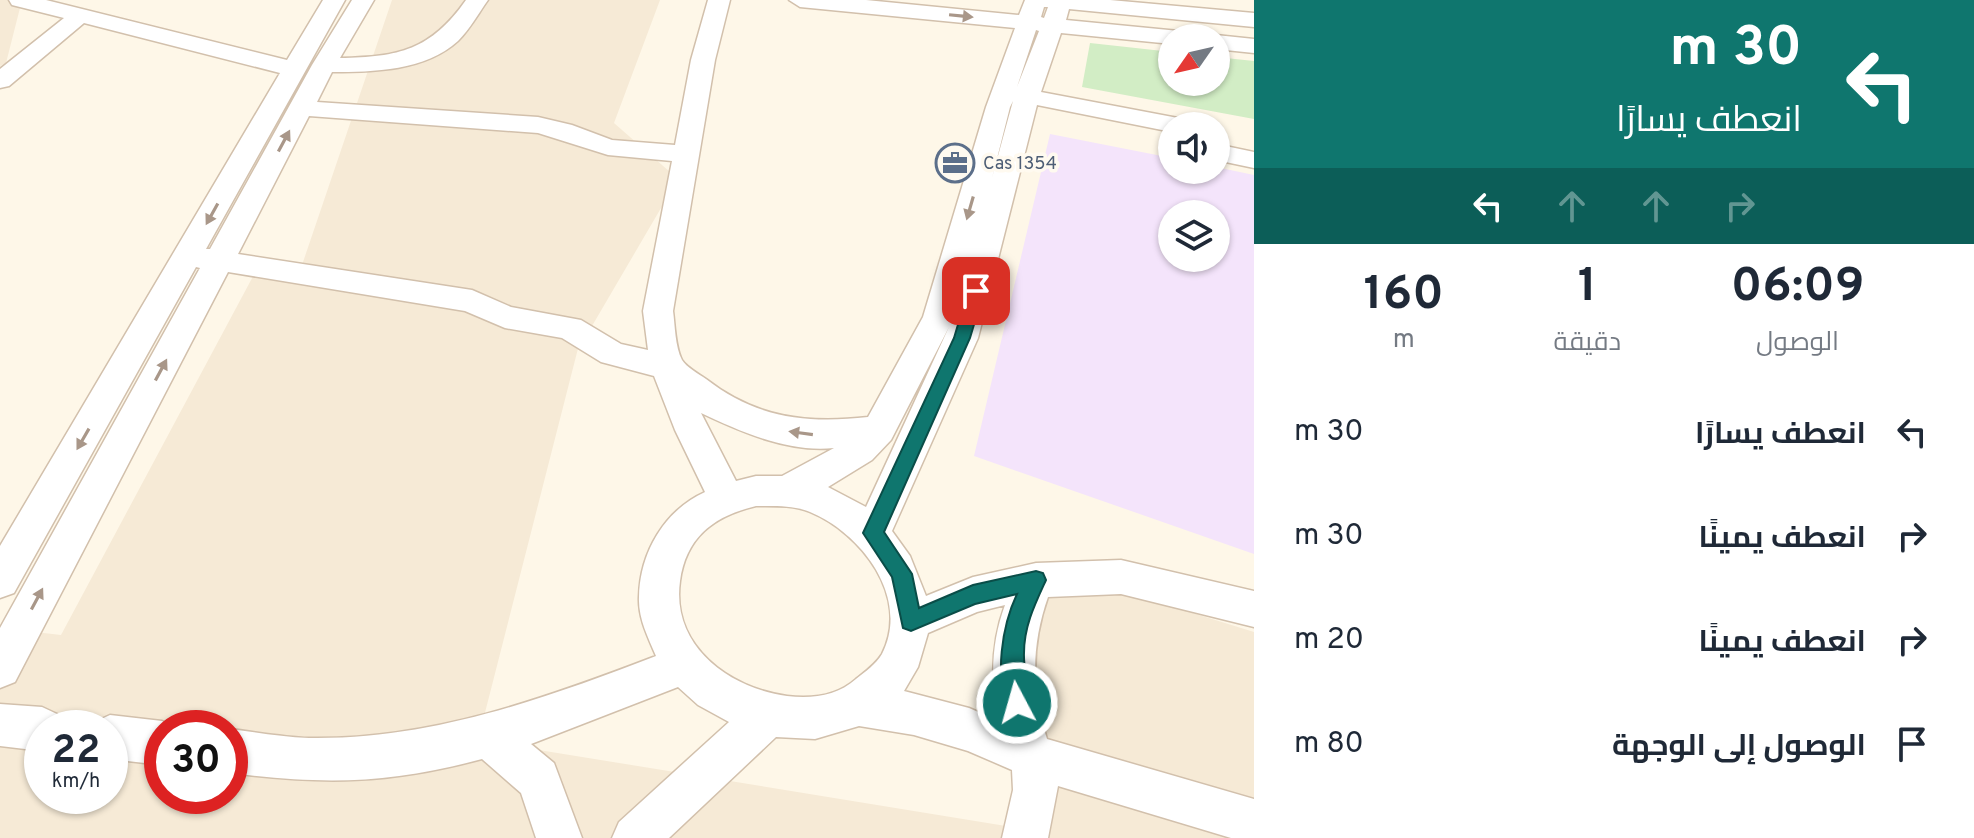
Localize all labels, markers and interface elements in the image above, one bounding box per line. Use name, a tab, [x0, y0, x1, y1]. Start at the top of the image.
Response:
one-way arrow	[949, 10, 974, 23]
text: 30 m	[1669, 15, 1802, 85]
north arrow	[1158, 24, 1230, 96]
map controls	[1158, 24, 1230, 272]
icon: left	[1830, 32, 1934, 136]
text: انعطف يسارًا	[1616, 99, 1802, 145]
button: sound	[1158, 112, 1230, 184]
one-way arrow	[277, 130, 291, 153]
office icon: Cas 1354	[934, 142, 976, 184]
place label: Cas 1354	[983, 153, 1057, 176]
icon: left	[1466, 184, 1510, 228]
icon: ahead	[1550, 184, 1594, 228]
icon: ahead	[1634, 184, 1678, 228]
icon: right	[1718, 184, 1762, 228]
one-way arrow	[963, 196, 976, 220]
button: layers	[1158, 200, 1230, 272]
one-way arrow	[205, 202, 219, 225]
pin	[942, 257, 1010, 325]
text: 1	[1578, 258, 1597, 318]
text: 06:09	[1731, 258, 1864, 318]
text: 160	[1364, 266, 1444, 326]
icon: arrive	[954, 269, 998, 313]
text: m	[1393, 324, 1415, 357]
text: دقيقة	[1553, 327, 1621, 360]
text: الوصول	[1756, 327, 1839, 360]
one-way arrow	[154, 359, 167, 382]
icon: left	[1890, 410, 1934, 454]
text: 30 m	[1294, 414, 1364, 451]
text: انعطف يسارًا	[1695, 417, 1866, 454]
one-way arrow	[788, 426, 813, 439]
one-way arrow	[76, 428, 90, 450]
icon: right	[1890, 514, 1934, 558]
text: 30 m	[1294, 518, 1364, 555]
text: انعطف يمينًا	[1699, 521, 1866, 558]
one-way arrow	[30, 588, 44, 610]
icon: right	[1890, 618, 1934, 662]
text: 20 m	[1294, 622, 1364, 659]
text: انعطف يمينًا	[1699, 625, 1866, 662]
position arrow	[975, 661, 1059, 745]
speed limit sign: 30	[144, 710, 248, 814]
icon: arrive	[1890, 722, 1934, 766]
text: 80 m	[1294, 726, 1364, 763]
text: 22	[52, 727, 100, 777]
text: الوصول إلى الوجهة	[1612, 729, 1866, 766]
text: km/h	[52, 769, 100, 795]

